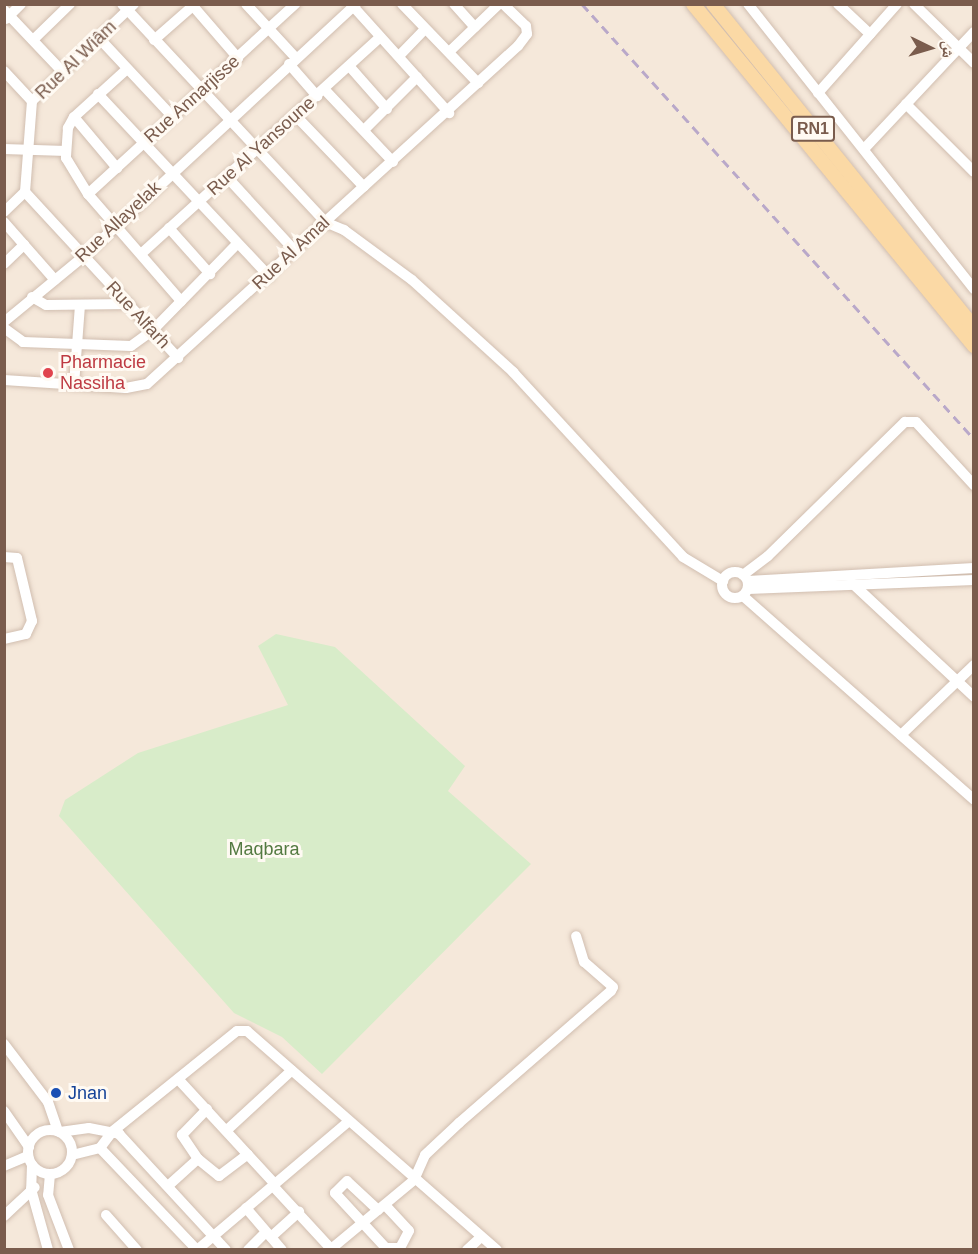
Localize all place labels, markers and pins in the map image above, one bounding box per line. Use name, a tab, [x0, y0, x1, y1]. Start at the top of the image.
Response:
place label: Pharmacie Nassiha	[60, 352, 146, 394]
marker: Pharmacie Nassiha	[41, 366, 55, 380]
place label: Jnan	[68, 1082, 107, 1104]
marker: Jnan	[49, 1086, 63, 1100]

